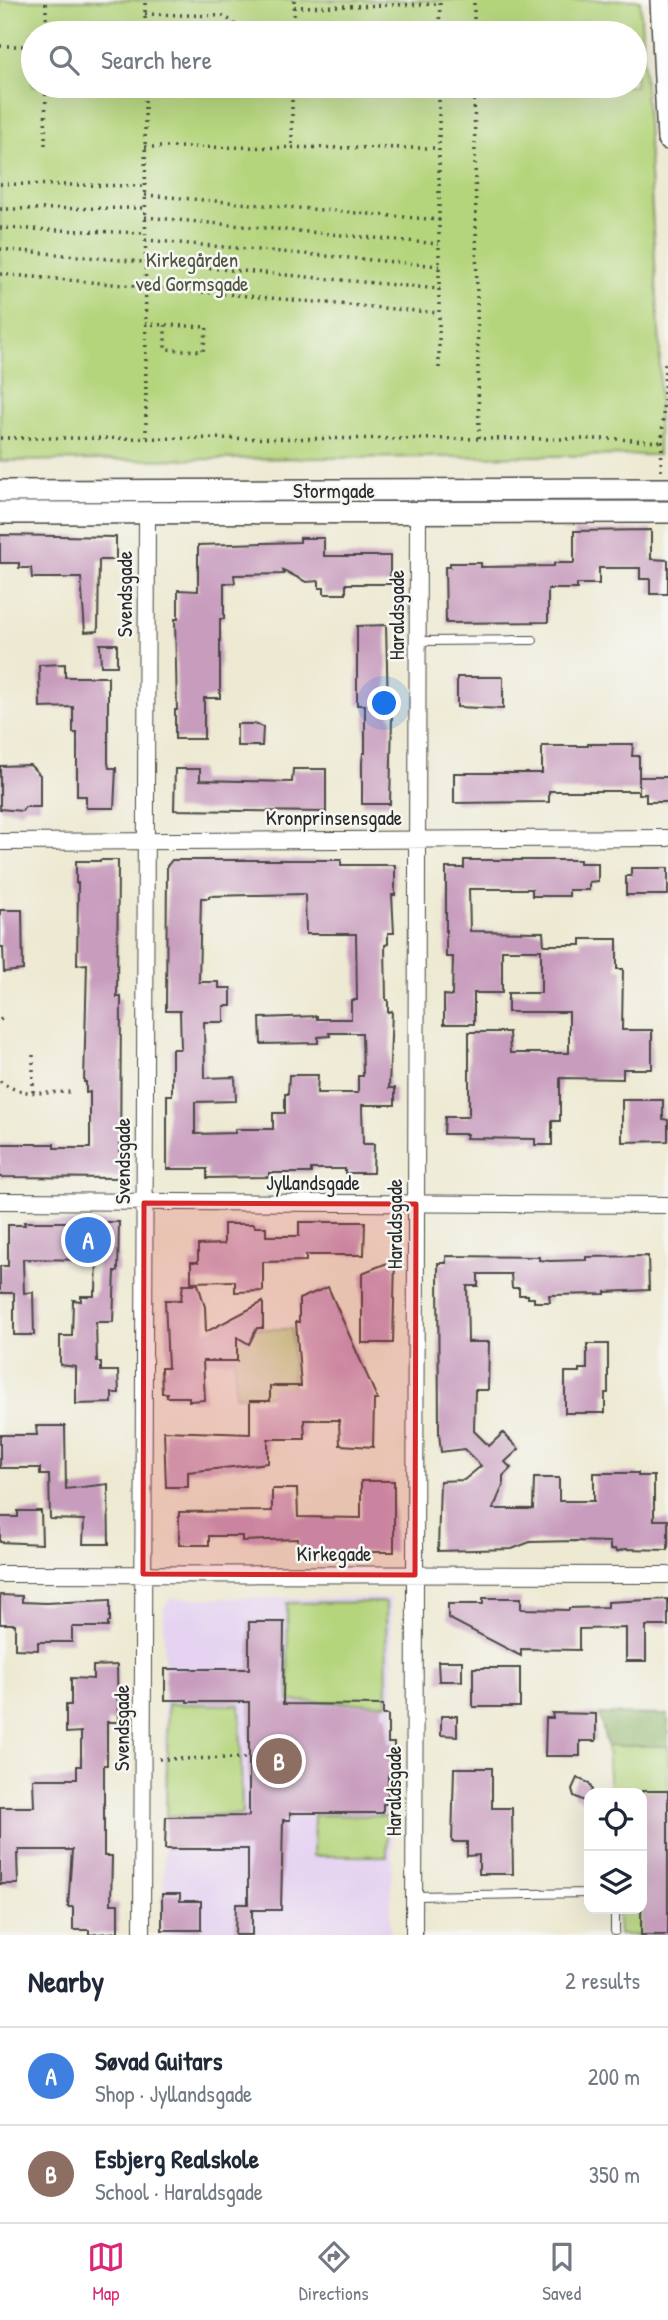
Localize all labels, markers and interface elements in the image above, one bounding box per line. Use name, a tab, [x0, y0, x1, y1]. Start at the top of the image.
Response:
search box	[21, 21, 647, 98]
icon: search	[45, 41, 83, 79]
text: Search here	[101, 42, 212, 77]
park label: Kirkegården ved Gormsgade	[136, 245, 248, 298]
street label: Stormgade	[293, 476, 375, 505]
street label: Svendsgade	[110, 551, 139, 637]
street label: Haraldsgade	[382, 570, 411, 660]
your location	[367, 686, 401, 720]
street label: Kronprinsensgade	[266, 803, 402, 832]
street label: Svendsgade	[108, 1118, 137, 1204]
street label: Jyllandsgade	[266, 1168, 360, 1197]
street label: Haraldsgade	[380, 1179, 409, 1269]
pin: A	[65, 1214, 111, 1266]
street label: Kirkegade	[297, 1539, 371, 1568]
street label: Svendsgade	[107, 1685, 136, 1771]
pin: B	[256, 1735, 302, 1787]
street label: Haraldsgade	[379, 1746, 408, 1836]
map controls	[584, 1788, 647, 1914]
button: locate	[584, 1788, 647, 1851]
button: layers	[584, 1851, 647, 1914]
text: Nearby	[28, 1961, 104, 2001]
text: 2 results	[565, 1965, 640, 1996]
text: Søvad Guitars	[95, 2043, 222, 2078]
text: A	[45, 2061, 57, 2092]
text: 200 m	[588, 2061, 640, 2092]
text: Shop · Jyllandsgade	[95, 2078, 252, 2109]
text: Esbjerg Realskole	[95, 2141, 259, 2176]
text: B	[45, 2159, 57, 2190]
text: 350 m	[589, 2159, 640, 2190]
text: School · Haraldsgade	[95, 2176, 263, 2207]
tab: Map	[87, 2238, 125, 2306]
tab: Directions	[299, 2238, 369, 2306]
tab: Saved	[542, 2238, 581, 2306]

